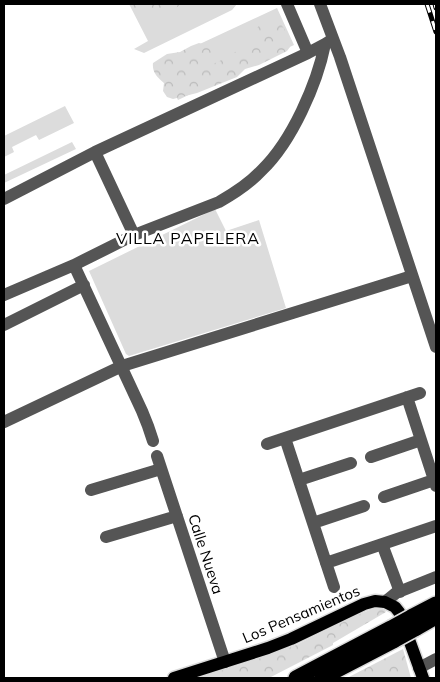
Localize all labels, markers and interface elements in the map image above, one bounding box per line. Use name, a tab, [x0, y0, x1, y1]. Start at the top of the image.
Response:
district label: VILLA PAPELERA	[116, 228, 260, 248]
street label: Calle Nueva	[184, 512, 228, 596]
street label: Los Pensamientos	[239, 581, 363, 647]

